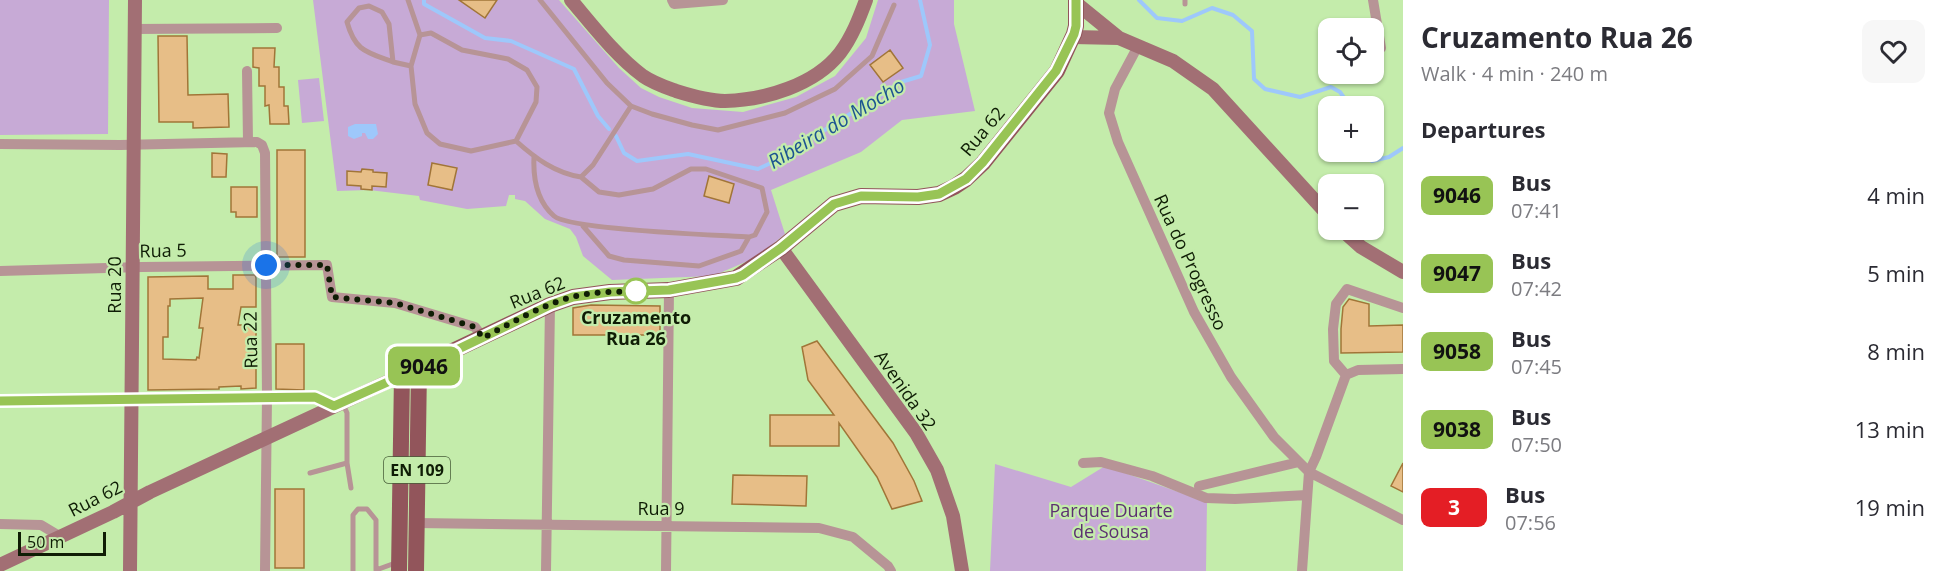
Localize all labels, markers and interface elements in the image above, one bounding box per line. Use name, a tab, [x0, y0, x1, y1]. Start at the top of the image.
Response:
map controls	[1318, 18, 1384, 240]
button: locate	[1318, 18, 1384, 84]
text: Cruzamento Rua 26	[1421, 18, 1693, 56]
button: heart	[1862, 20, 1925, 83]
text: Walk · 4 min · 240 m	[1421, 60, 1608, 87]
water label: Ribeira do Mocho	[762, 71, 910, 175]
button: +	[1318, 96, 1384, 162]
street label: Rua 62	[954, 101, 1010, 161]
text: Departures	[1421, 114, 1545, 144]
text: Bus	[1511, 167, 1551, 197]
button: −	[1318, 174, 1384, 240]
text: 4 min	[1867, 180, 1925, 210]
text: 9046	[1433, 181, 1481, 209]
street label: Rua do Progresso	[1149, 190, 1233, 334]
text: 07:41	[1511, 197, 1562, 224]
street label: Rua 5	[139, 238, 187, 262]
text: Bus	[1511, 245, 1551, 275]
your location	[251, 250, 281, 280]
street label: Rua 20	[102, 256, 126, 314]
text: 5 min	[1867, 258, 1925, 288]
text: 9047	[1433, 259, 1481, 287]
street label: Rua 62	[506, 270, 568, 314]
text: 07:42	[1511, 275, 1562, 302]
marker: Cruzamento Rua 26	[623, 278, 649, 304]
place label: Cruzamento Rua 26	[581, 305, 691, 350]
street label: Rua 22	[238, 311, 262, 369]
text: Bus	[1511, 323, 1551, 353]
text: 8 min	[1867, 336, 1925, 366]
text: 9058	[1433, 337, 1481, 365]
street label: Avenida 32	[870, 345, 942, 435]
line badge: 9046	[382, 346, 466, 386]
text: 9046	[400, 352, 448, 380]
text: 07:45	[1511, 353, 1562, 380]
text: Bus	[1511, 401, 1551, 431]
text: 13 min	[1855, 414, 1925, 444]
text: 9038	[1433, 415, 1481, 443]
text: 07:50	[1511, 431, 1562, 458]
road number: EN 109	[384, 457, 450, 483]
street label: Rua 62	[64, 474, 126, 522]
text: Bus	[1505, 479, 1545, 509]
text: 19 min	[1855, 492, 1925, 522]
text: 3	[1448, 493, 1460, 521]
street label: Rua 9	[637, 496, 685, 520]
park label: Parque Duarte de Sousa	[1049, 498, 1173, 543]
text: 07:56	[1505, 509, 1556, 536]
scale bar	[18, 529, 106, 556]
text: 50 m	[27, 531, 64, 553]

